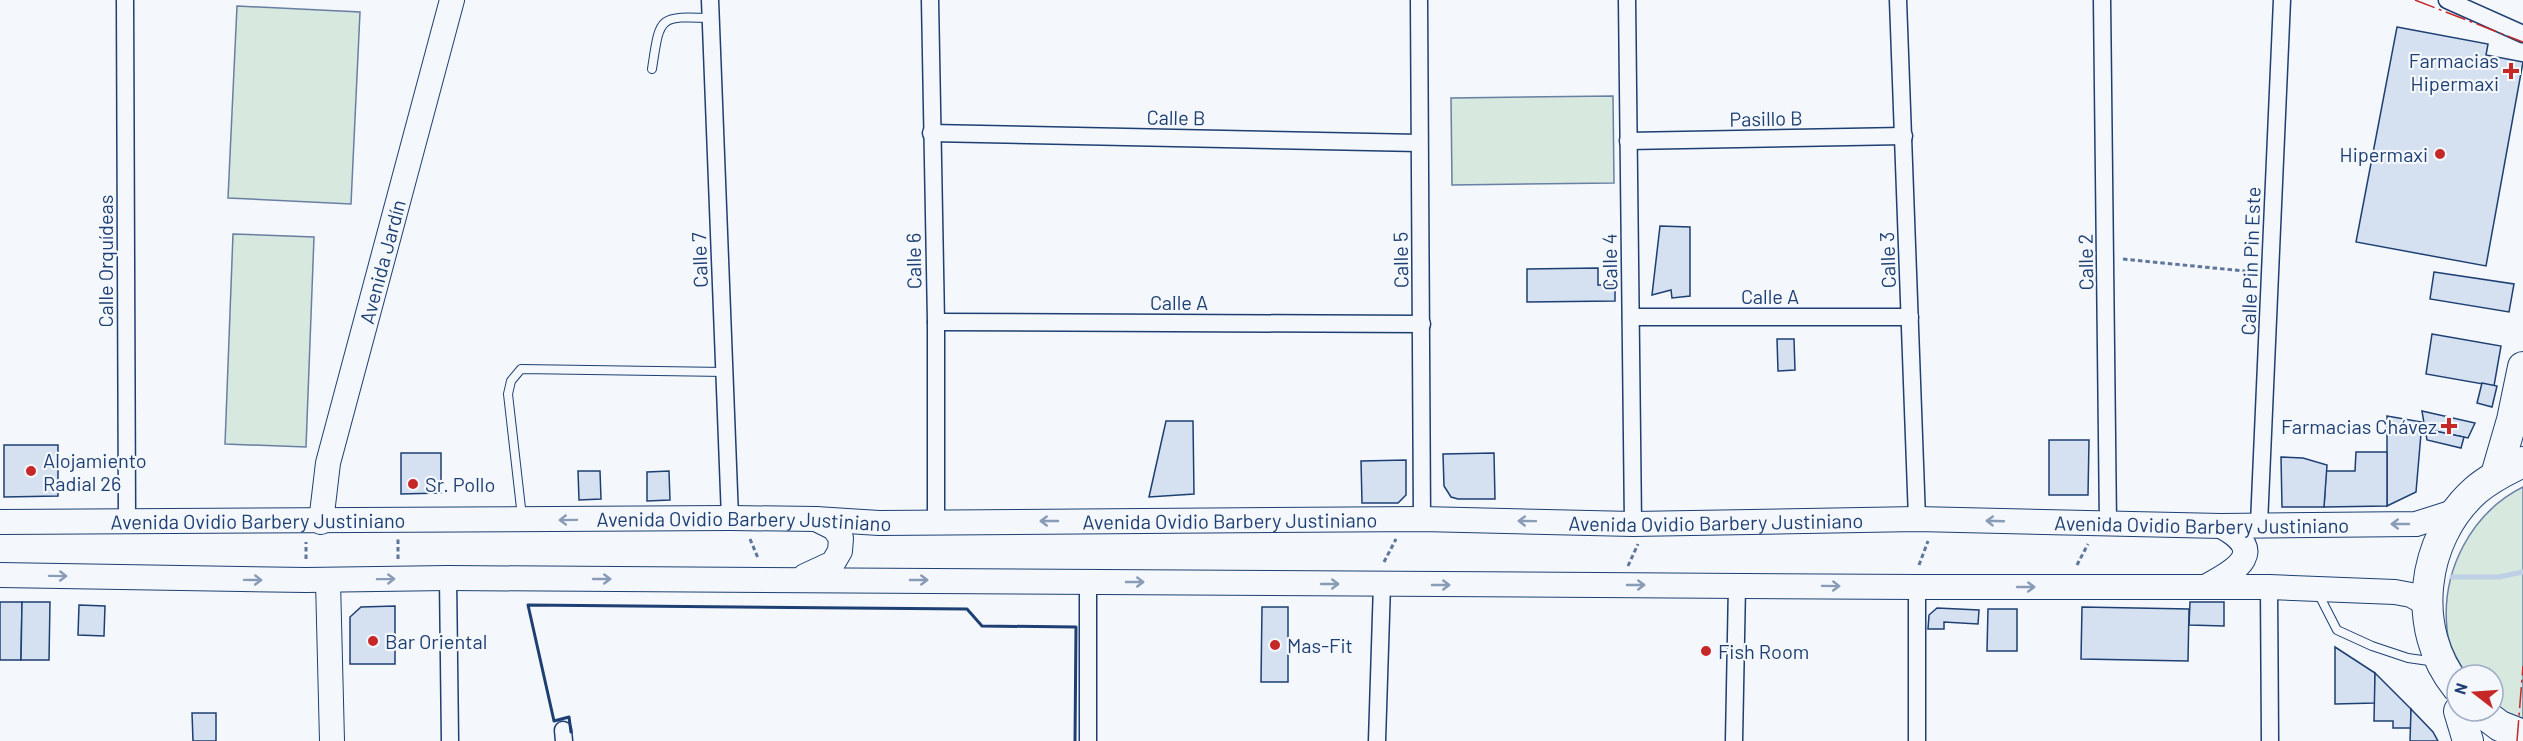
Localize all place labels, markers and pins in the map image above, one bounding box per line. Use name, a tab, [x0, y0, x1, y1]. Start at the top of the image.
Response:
place label: Farmacias Hipermaxi	[2409, 48, 2499, 95]
marker: Farmacias Hipermaxi	[2504, 64, 2518, 78]
place label: Hipermaxi	[2340, 142, 2428, 166]
marker: Hipermaxi	[2433, 147, 2447, 161]
place label: Farmacias Chávez	[2281, 414, 2437, 438]
marker: Farmacias Chávez	[2442, 419, 2456, 433]
place label: Alojamiento Radial 26	[43, 448, 147, 495]
marker: Alojamiento Radial 26	[24, 464, 38, 478]
place label: Sr. Pollo	[425, 472, 495, 496]
marker: Sr. Pollo	[406, 477, 420, 491]
place label: Bar Oriental	[385, 629, 487, 653]
place label: Mas-Fit	[1287, 633, 1353, 657]
marker: Bar Oriental	[366, 634, 380, 648]
marker: Mas-Fit	[1268, 638, 1282, 652]
place label: Fish Room	[1718, 639, 1809, 663]
marker: Fish Room	[1699, 644, 1713, 658]

